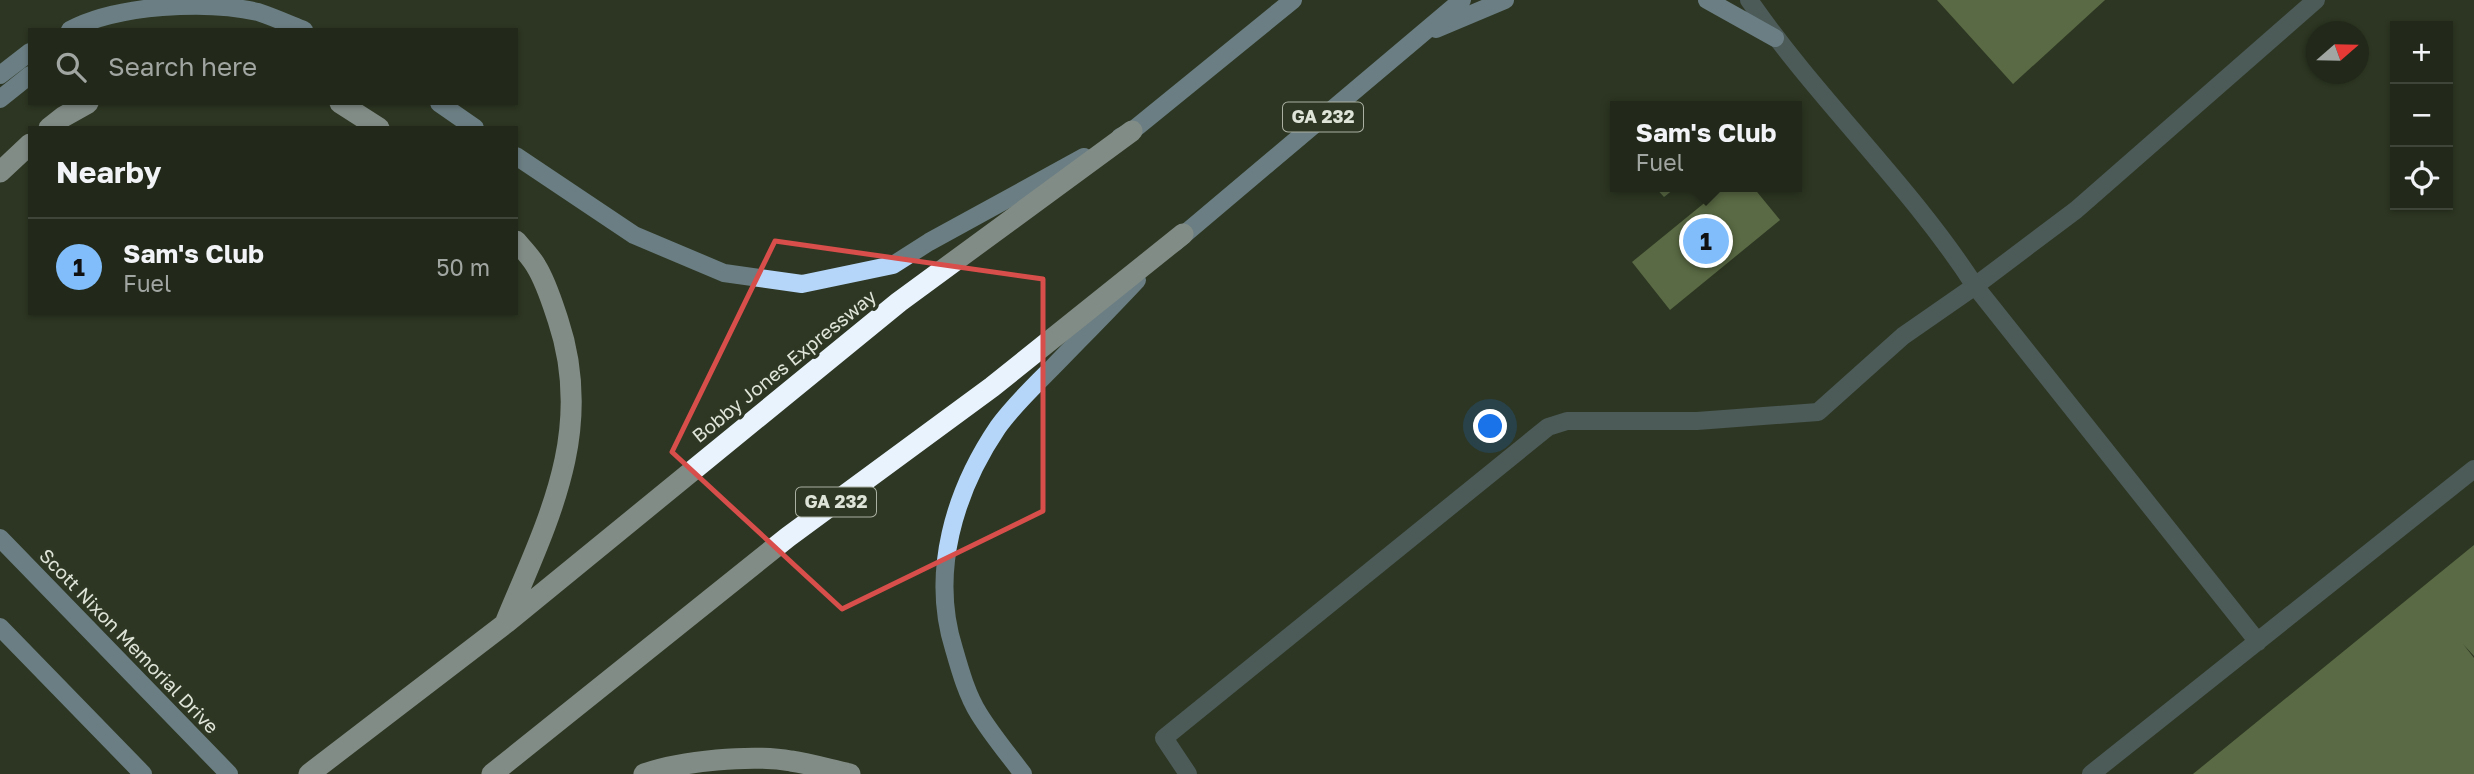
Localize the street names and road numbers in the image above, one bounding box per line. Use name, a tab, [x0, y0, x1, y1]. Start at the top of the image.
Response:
road number: GA 232	[1283, 103, 1363, 132]
street label: Bobby Jones Expressway	[687, 284, 881, 447]
road number: GA 232	[796, 488, 876, 516]
street label: Scott Nixon Memorial Drive	[35, 544, 224, 738]

